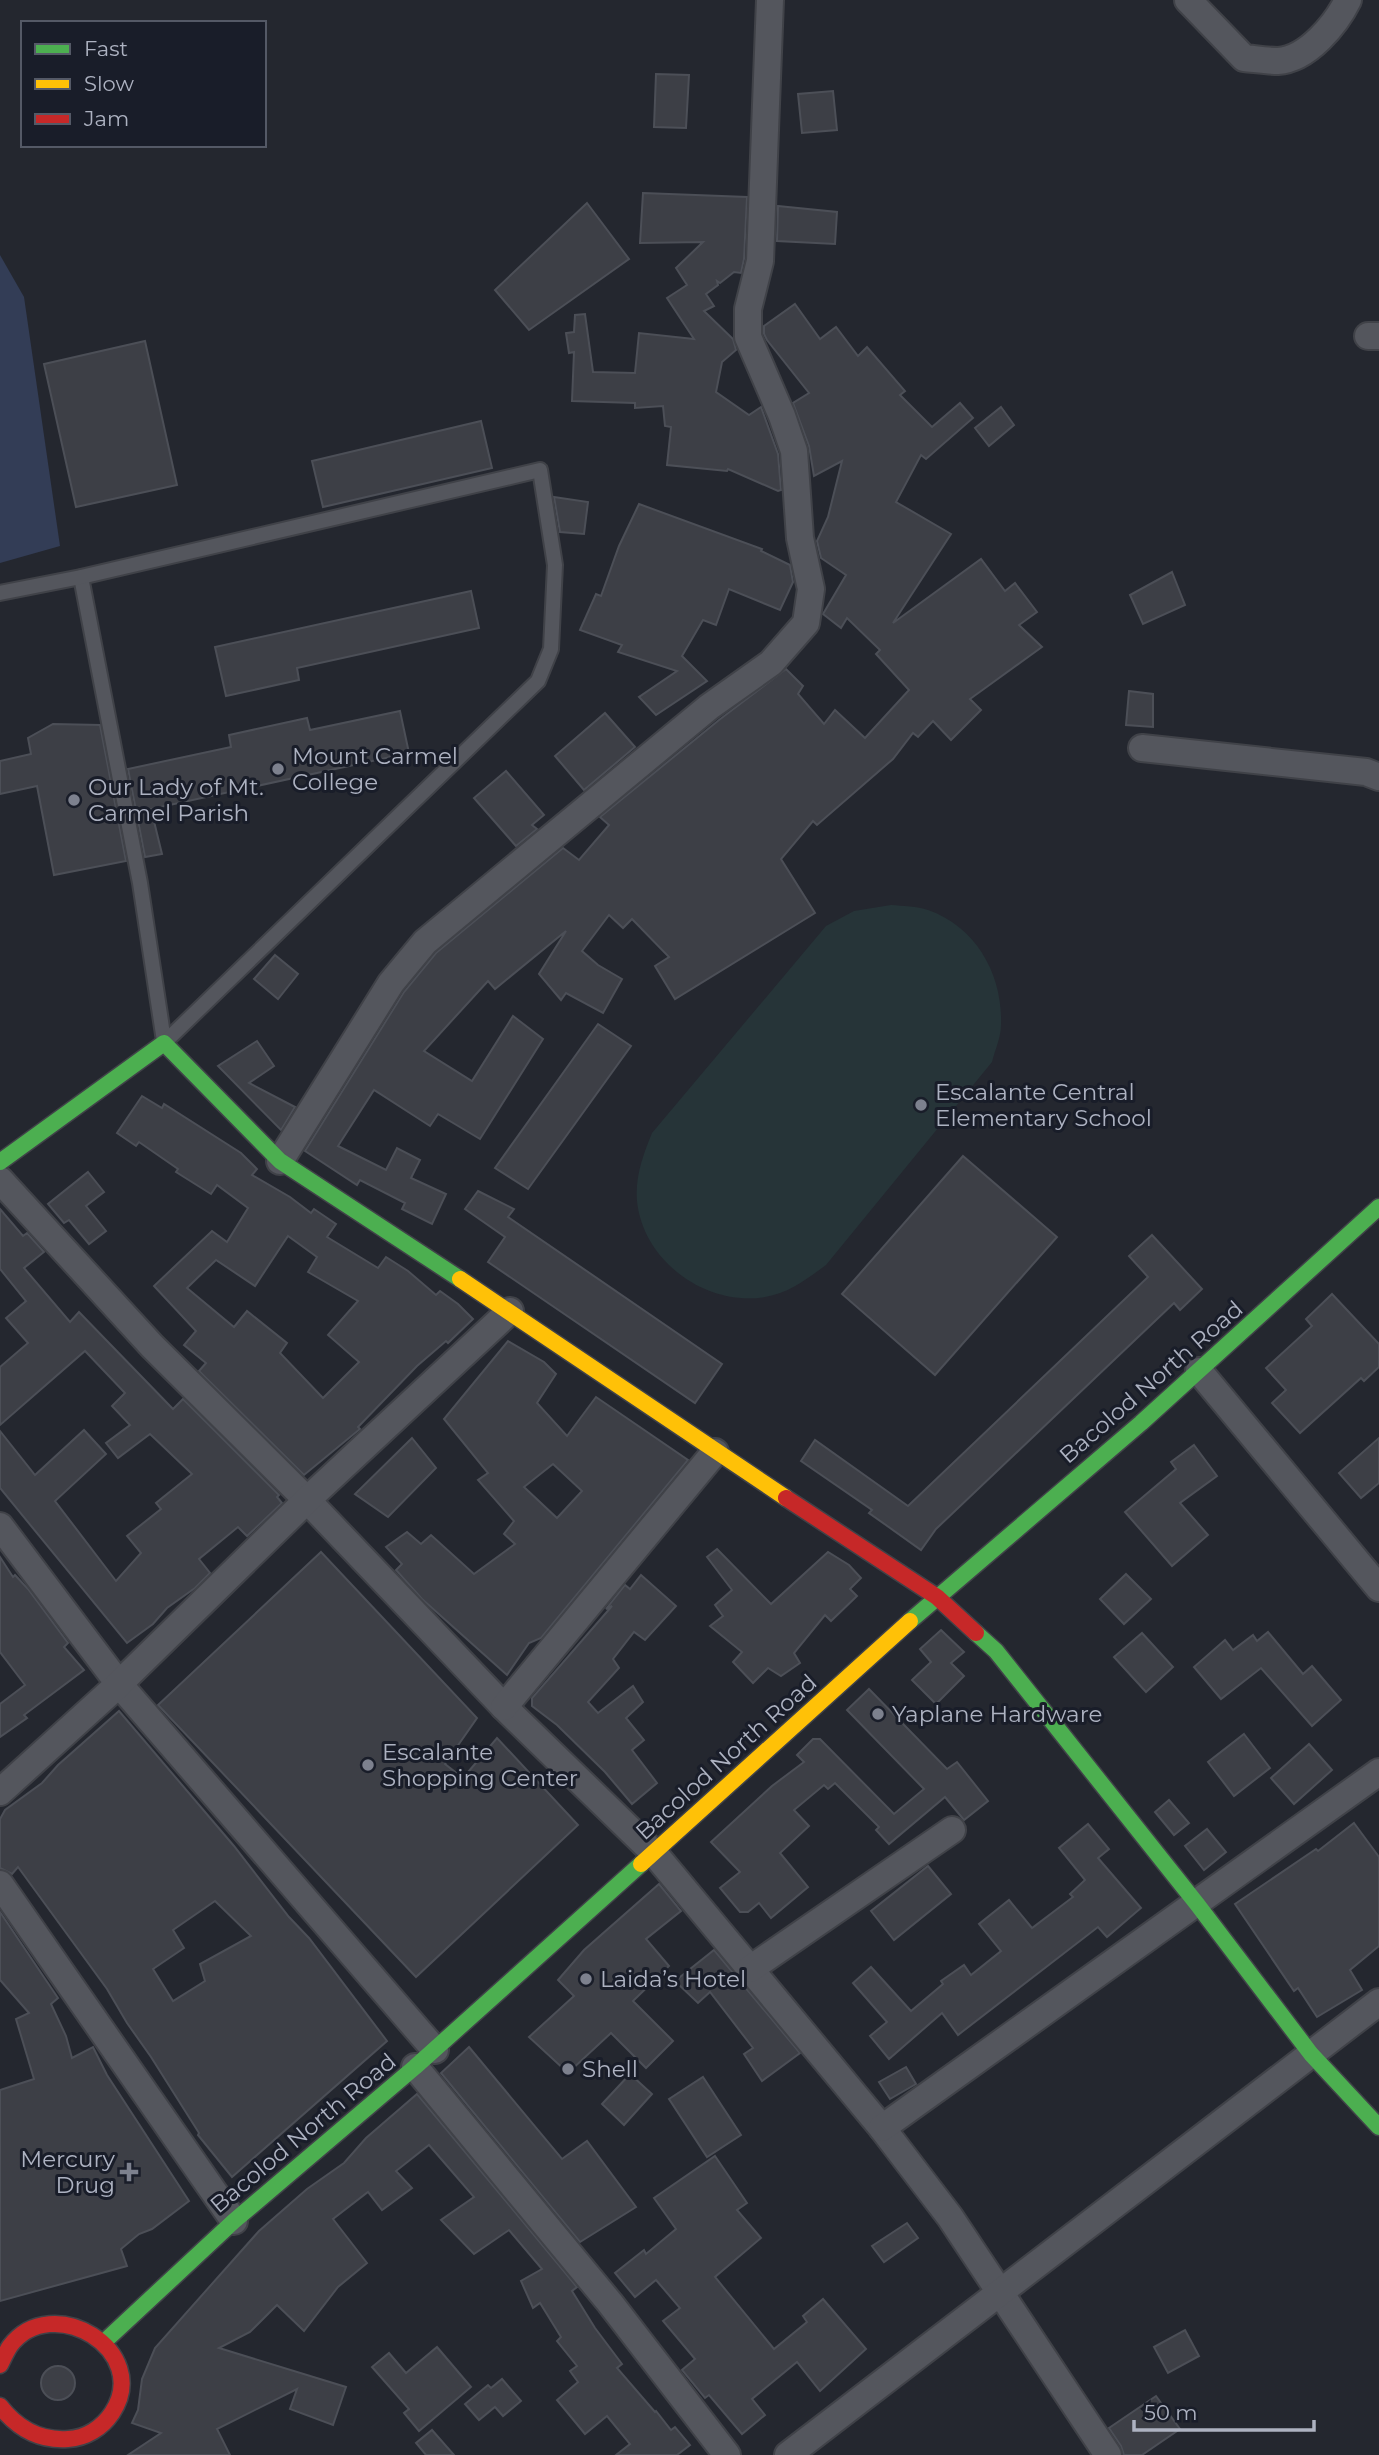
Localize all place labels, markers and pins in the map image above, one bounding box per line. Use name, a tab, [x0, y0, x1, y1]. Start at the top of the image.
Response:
place label: Mount Carmel College	[292, 742, 458, 796]
marker: Mount Carmel College	[270, 761, 286, 777]
place label: Our Lady of Mt. Carmel Parish	[88, 773, 264, 827]
marker: Our Lady of Mt. Carmel Parish	[66, 792, 82, 808]
place label: Escalante Central Elementary School	[935, 1078, 1152, 1132]
marker: Escalante Central Elementary School	[913, 1097, 929, 1113]
place label: Yaplane Hardware	[892, 1700, 1102, 1728]
marker: Yaplane Hardware	[870, 1706, 886, 1722]
place label: Escalante Shopping Center	[382, 1738, 578, 1792]
marker: Escalante Shopping Center	[360, 1757, 376, 1773]
place label: Laida’s Hotel	[600, 1965, 746, 1993]
marker: Laida’s Hotel	[578, 1971, 594, 1987]
place label: Shell	[582, 2055, 638, 2083]
marker: Shell	[560, 2061, 576, 2077]
place label: Mercury Drug	[20, 2145, 116, 2199]
marker: Mercury Drug	[121, 2164, 137, 2180]

